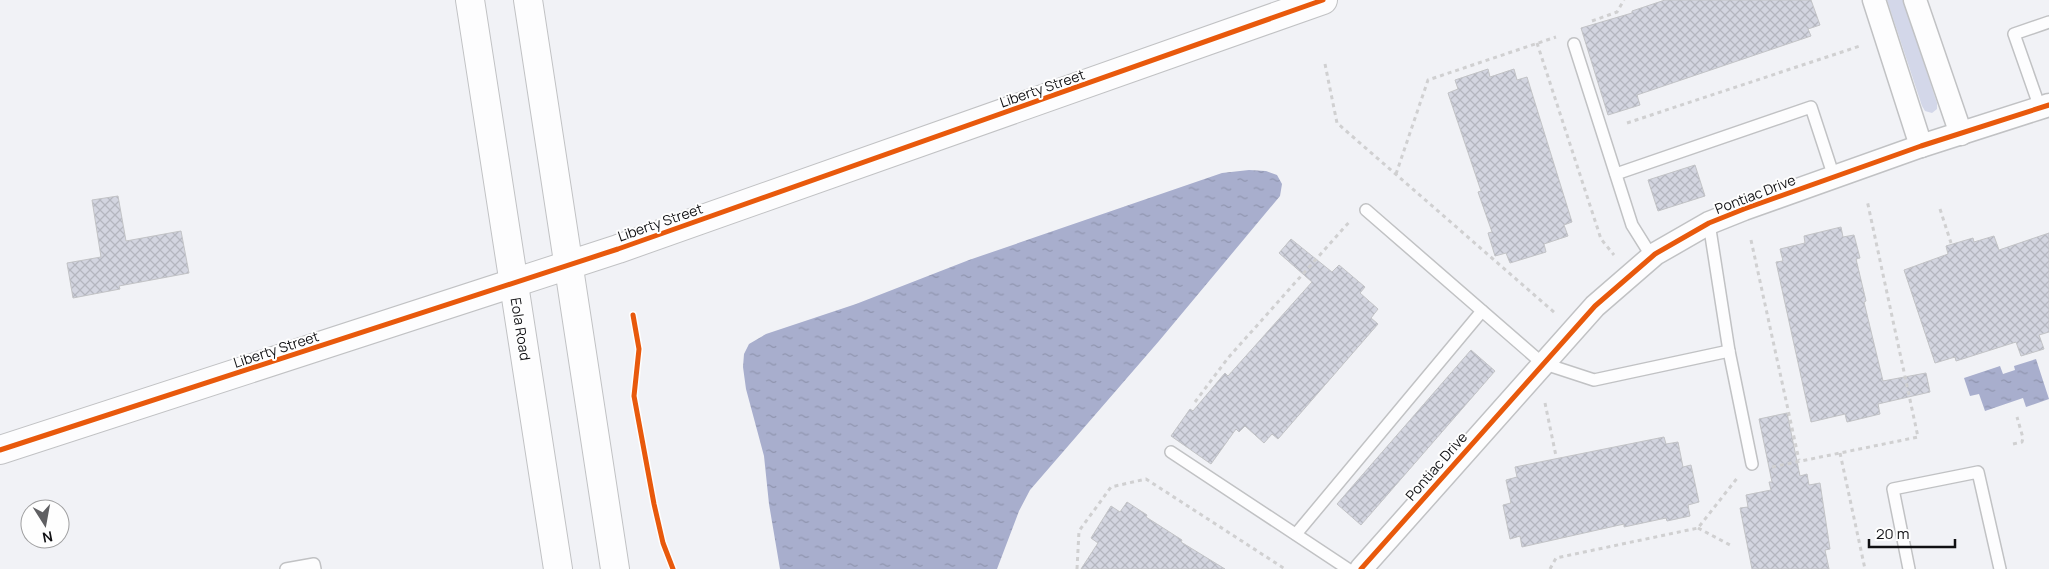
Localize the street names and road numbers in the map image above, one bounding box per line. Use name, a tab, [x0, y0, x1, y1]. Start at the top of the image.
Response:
street label: Liberty Street	[997, 64, 1087, 111]
street label: Pontiac Drive	[1712, 170, 1798, 218]
street label: Liberty Street	[615, 198, 705, 245]
street label: Eola Road	[507, 296, 535, 362]
street label: Liberty Street	[231, 326, 321, 372]
street label: Pontiac Drive	[1401, 428, 1471, 504]

